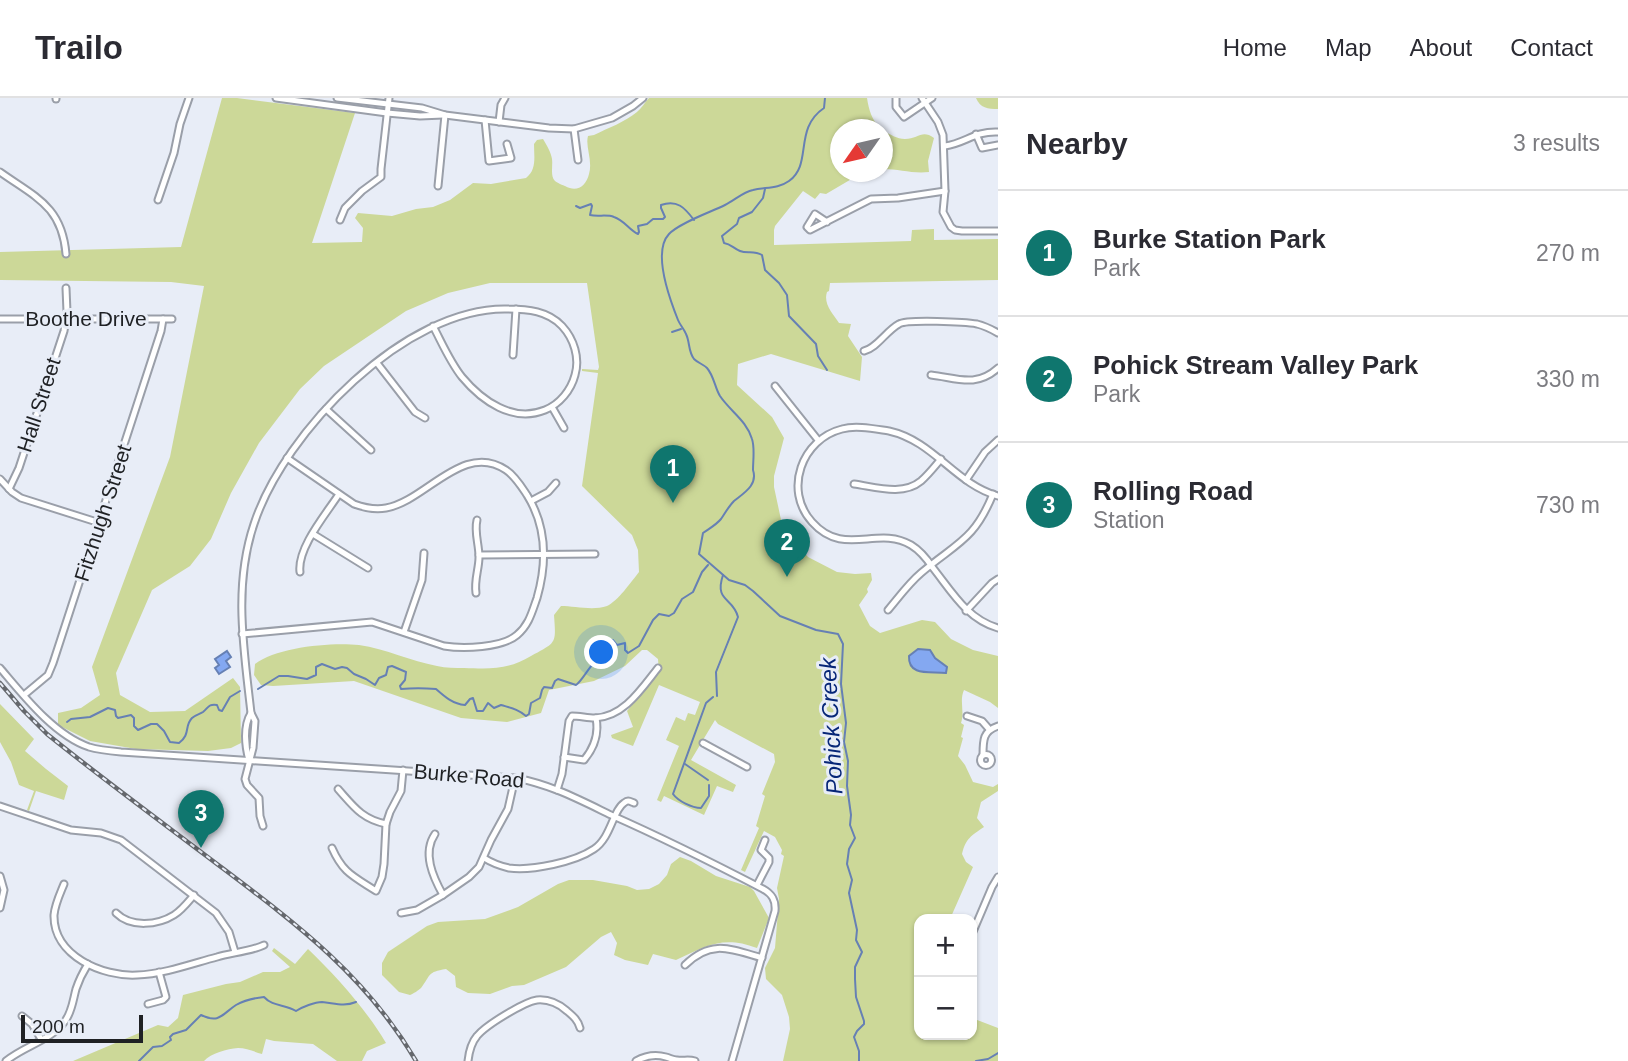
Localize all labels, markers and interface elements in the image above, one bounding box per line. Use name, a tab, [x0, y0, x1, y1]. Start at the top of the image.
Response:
text: Trailo	[35, 29, 123, 66]
text: Home	[1223, 34, 1287, 61]
text: Map	[1325, 34, 1372, 61]
text: About	[1410, 34, 1472, 61]
text: Contact	[1510, 34, 1593, 61]
north arrow	[830, 119, 893, 182]
text: Nearby	[1026, 127, 1128, 160]
text: 3 results	[1513, 130, 1600, 156]
text: Burke Station Park	[1093, 224, 1326, 254]
text: 1	[1043, 240, 1055, 266]
text: 270 m	[1536, 240, 1600, 266]
text: Park	[1093, 255, 1140, 281]
street label: Boothe Drive	[25, 307, 147, 330]
text: Pohick Stream Valley Park	[1093, 350, 1418, 380]
street label: Hall Street	[12, 355, 65, 455]
text: 2	[1043, 366, 1055, 392]
text: 330 m	[1536, 366, 1600, 392]
text: Park	[1093, 381, 1140, 407]
street label: Fitzhugh Street	[70, 441, 136, 584]
pin: 1	[650, 445, 696, 503]
text: Rolling Road	[1093, 476, 1253, 506]
text: 3	[1043, 492, 1055, 518]
text: 730 m	[1536, 492, 1600, 518]
text: Station	[1093, 507, 1165, 533]
pin: 2	[764, 519, 810, 577]
your location	[584, 635, 618, 669]
water label: Pohick Creek	[814, 656, 848, 795]
street label: Burke Road	[413, 759, 525, 792]
pin: 3	[178, 790, 224, 848]
map controls	[914, 914, 977, 1040]
button: +	[914, 914, 977, 977]
button: −	[914, 977, 977, 1040]
scale bar	[21, 1012, 144, 1044]
text: 200 m	[32, 1016, 85, 1037]

